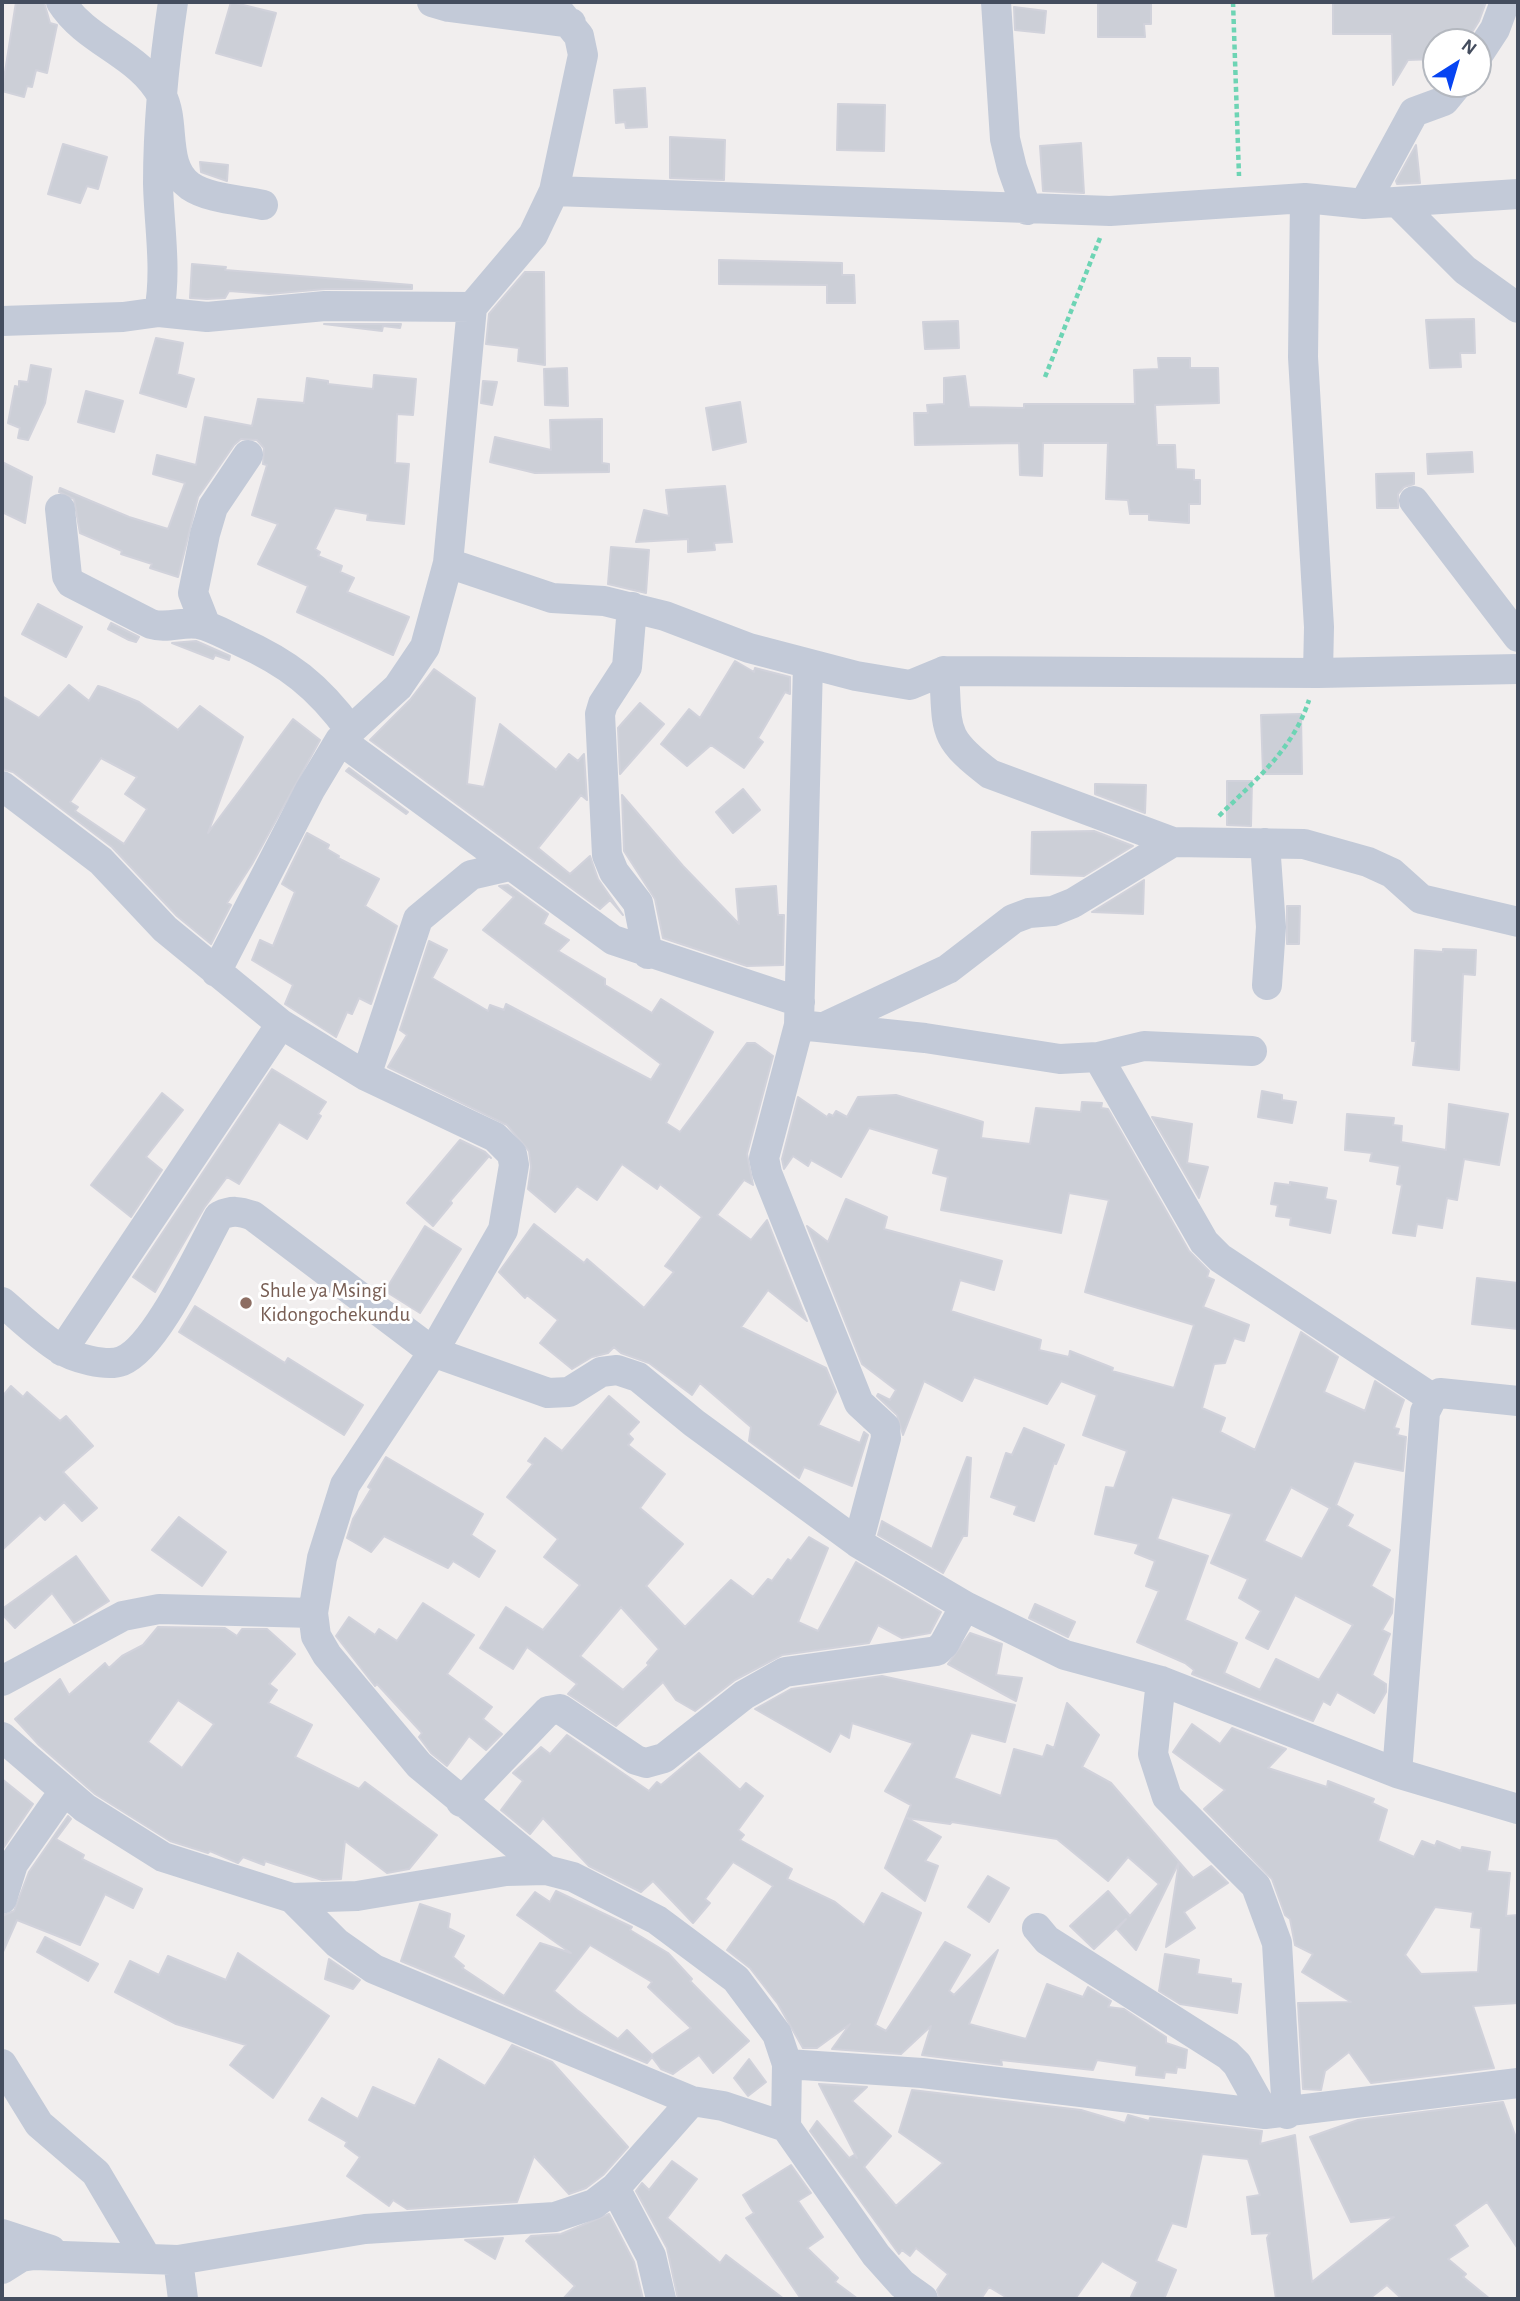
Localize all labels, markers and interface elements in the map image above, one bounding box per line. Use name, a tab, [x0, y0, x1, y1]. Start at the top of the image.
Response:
north arrow	[1422, 28, 1492, 98]
text: N	[1458, 36, 1480, 59]
place label: Shule ya Msingi Kidongochekundu	[260, 1278, 410, 1328]
marker: Shule ya Msingi Kidongochekundu	[238, 1295, 254, 1311]

